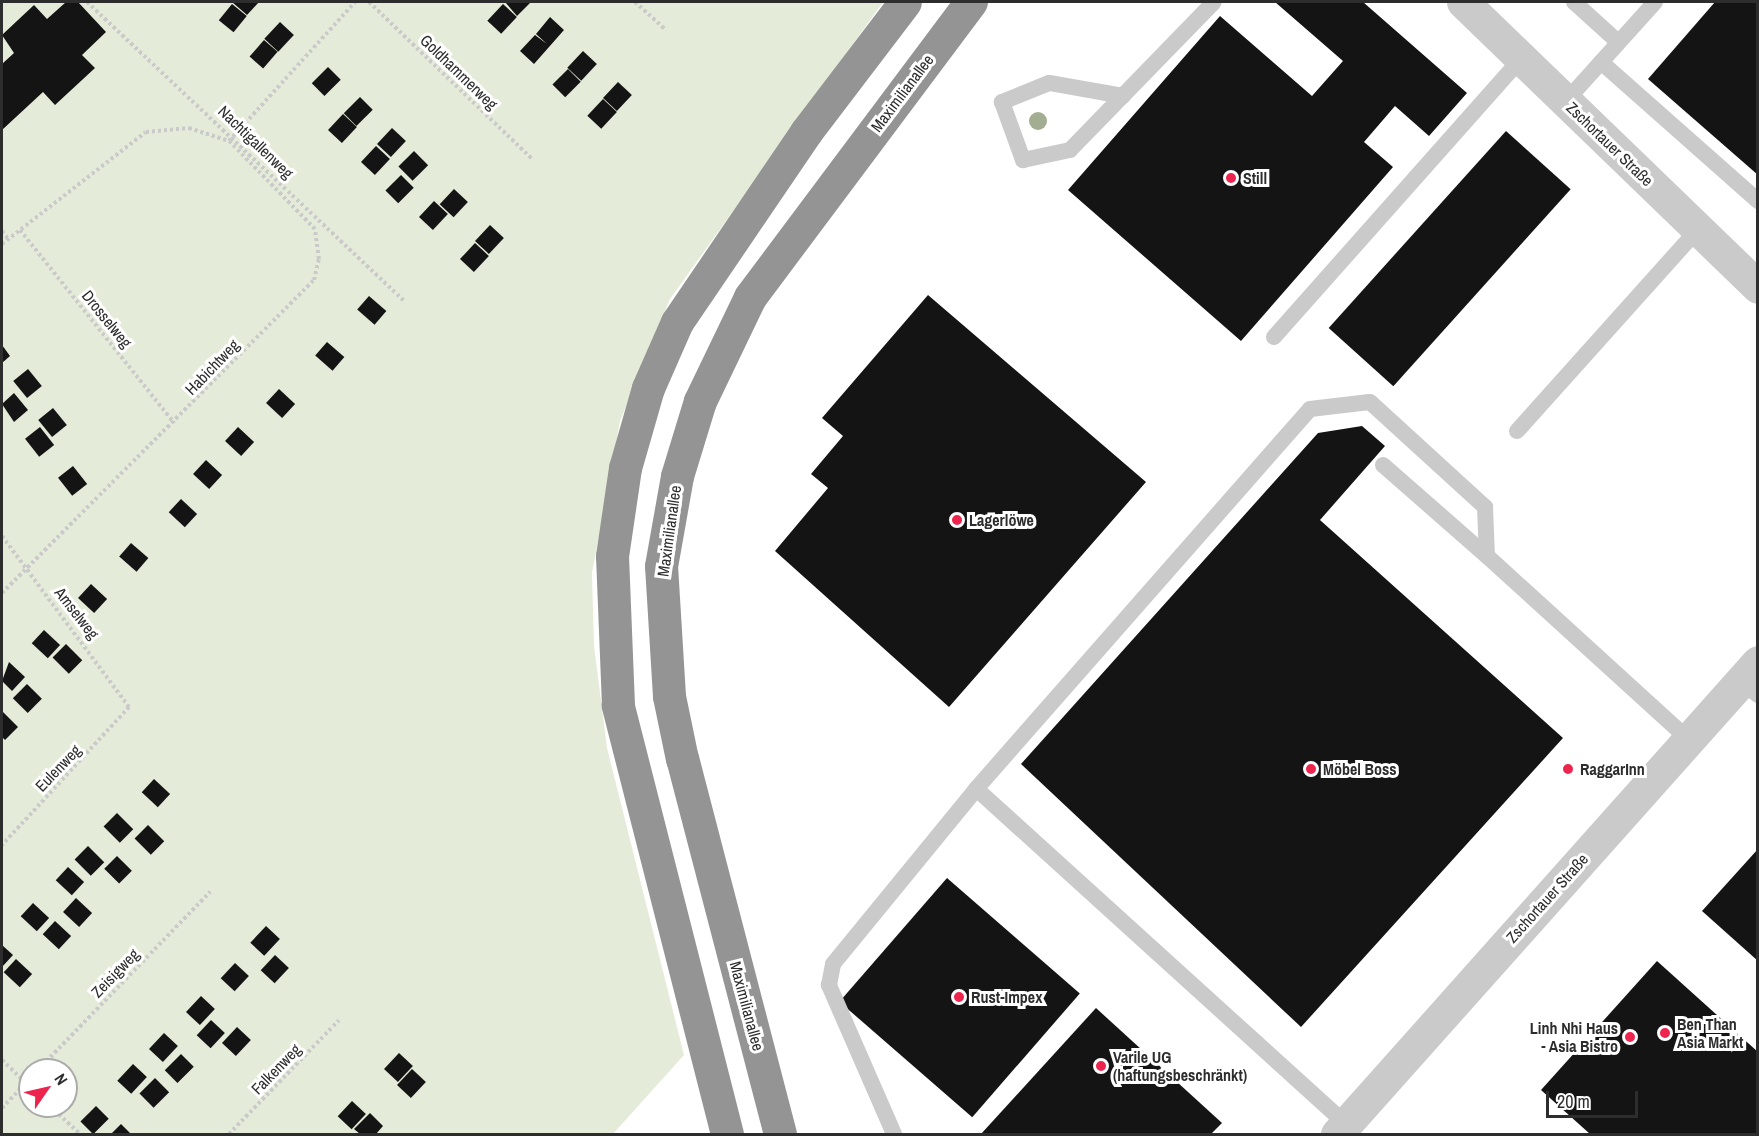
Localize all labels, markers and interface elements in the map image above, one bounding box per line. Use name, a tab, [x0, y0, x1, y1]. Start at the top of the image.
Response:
street label: Goldhammerweg	[416, 30, 502, 114]
street label: Maximilianallee	[867, 51, 937, 135]
street label: Zschortauer Straße	[1563, 98, 1657, 190]
street label: Nachtigallenweg	[214, 101, 298, 183]
place label: Still	[1243, 168, 1267, 188]
marker: Still	[1224, 171, 1238, 185]
street label: Drosselweg	[78, 286, 136, 352]
street label: Habichtweg	[181, 335, 243, 399]
street label: Maximilianallee	[653, 484, 685, 578]
place label: Lagerlöwe	[969, 510, 1034, 530]
marker: Lagerlöwe	[950, 513, 964, 527]
street label: Amselweg	[51, 583, 103, 643]
street label: Eulenweg	[31, 741, 85, 795]
place label: Möbel Boss	[1323, 759, 1397, 779]
place label: RaggarInn	[1580, 759, 1645, 779]
marker: Möbel Boss	[1304, 762, 1318, 776]
marker: RaggarInn	[1561, 762, 1575, 776]
street label: Zschortauer Straße	[1502, 850, 1592, 946]
street label: Zeisigweg	[87, 945, 143, 1001]
street label: Maximilianallee	[726, 959, 768, 1053]
place label: Rust-Impex	[971, 987, 1042, 1007]
marker: Rust-Impex	[952, 990, 966, 1004]
place label: Ben Than Asia Markt	[1677, 1014, 1743, 1052]
place label: Linh Nhi Haus - Asia Bistro	[1530, 1018, 1618, 1056]
marker: Ben Than Asia Markt	[1658, 1026, 1672, 1040]
marker: Linh Nhi Haus - Asia Bistro	[1623, 1030, 1637, 1044]
street label: Falkenweg	[247, 1040, 305, 1098]
place label: Varile UG (haftungsbeschränkt)	[1113, 1047, 1247, 1085]
north arrow	[18, 1058, 78, 1118]
marker: Varile UG (haftungsbeschränkt)	[1094, 1059, 1108, 1073]
text: N	[49, 1069, 73, 1089]
scale bar	[1549, 1079, 1640, 1117]
text: 20 m	[1557, 1089, 1590, 1114]

